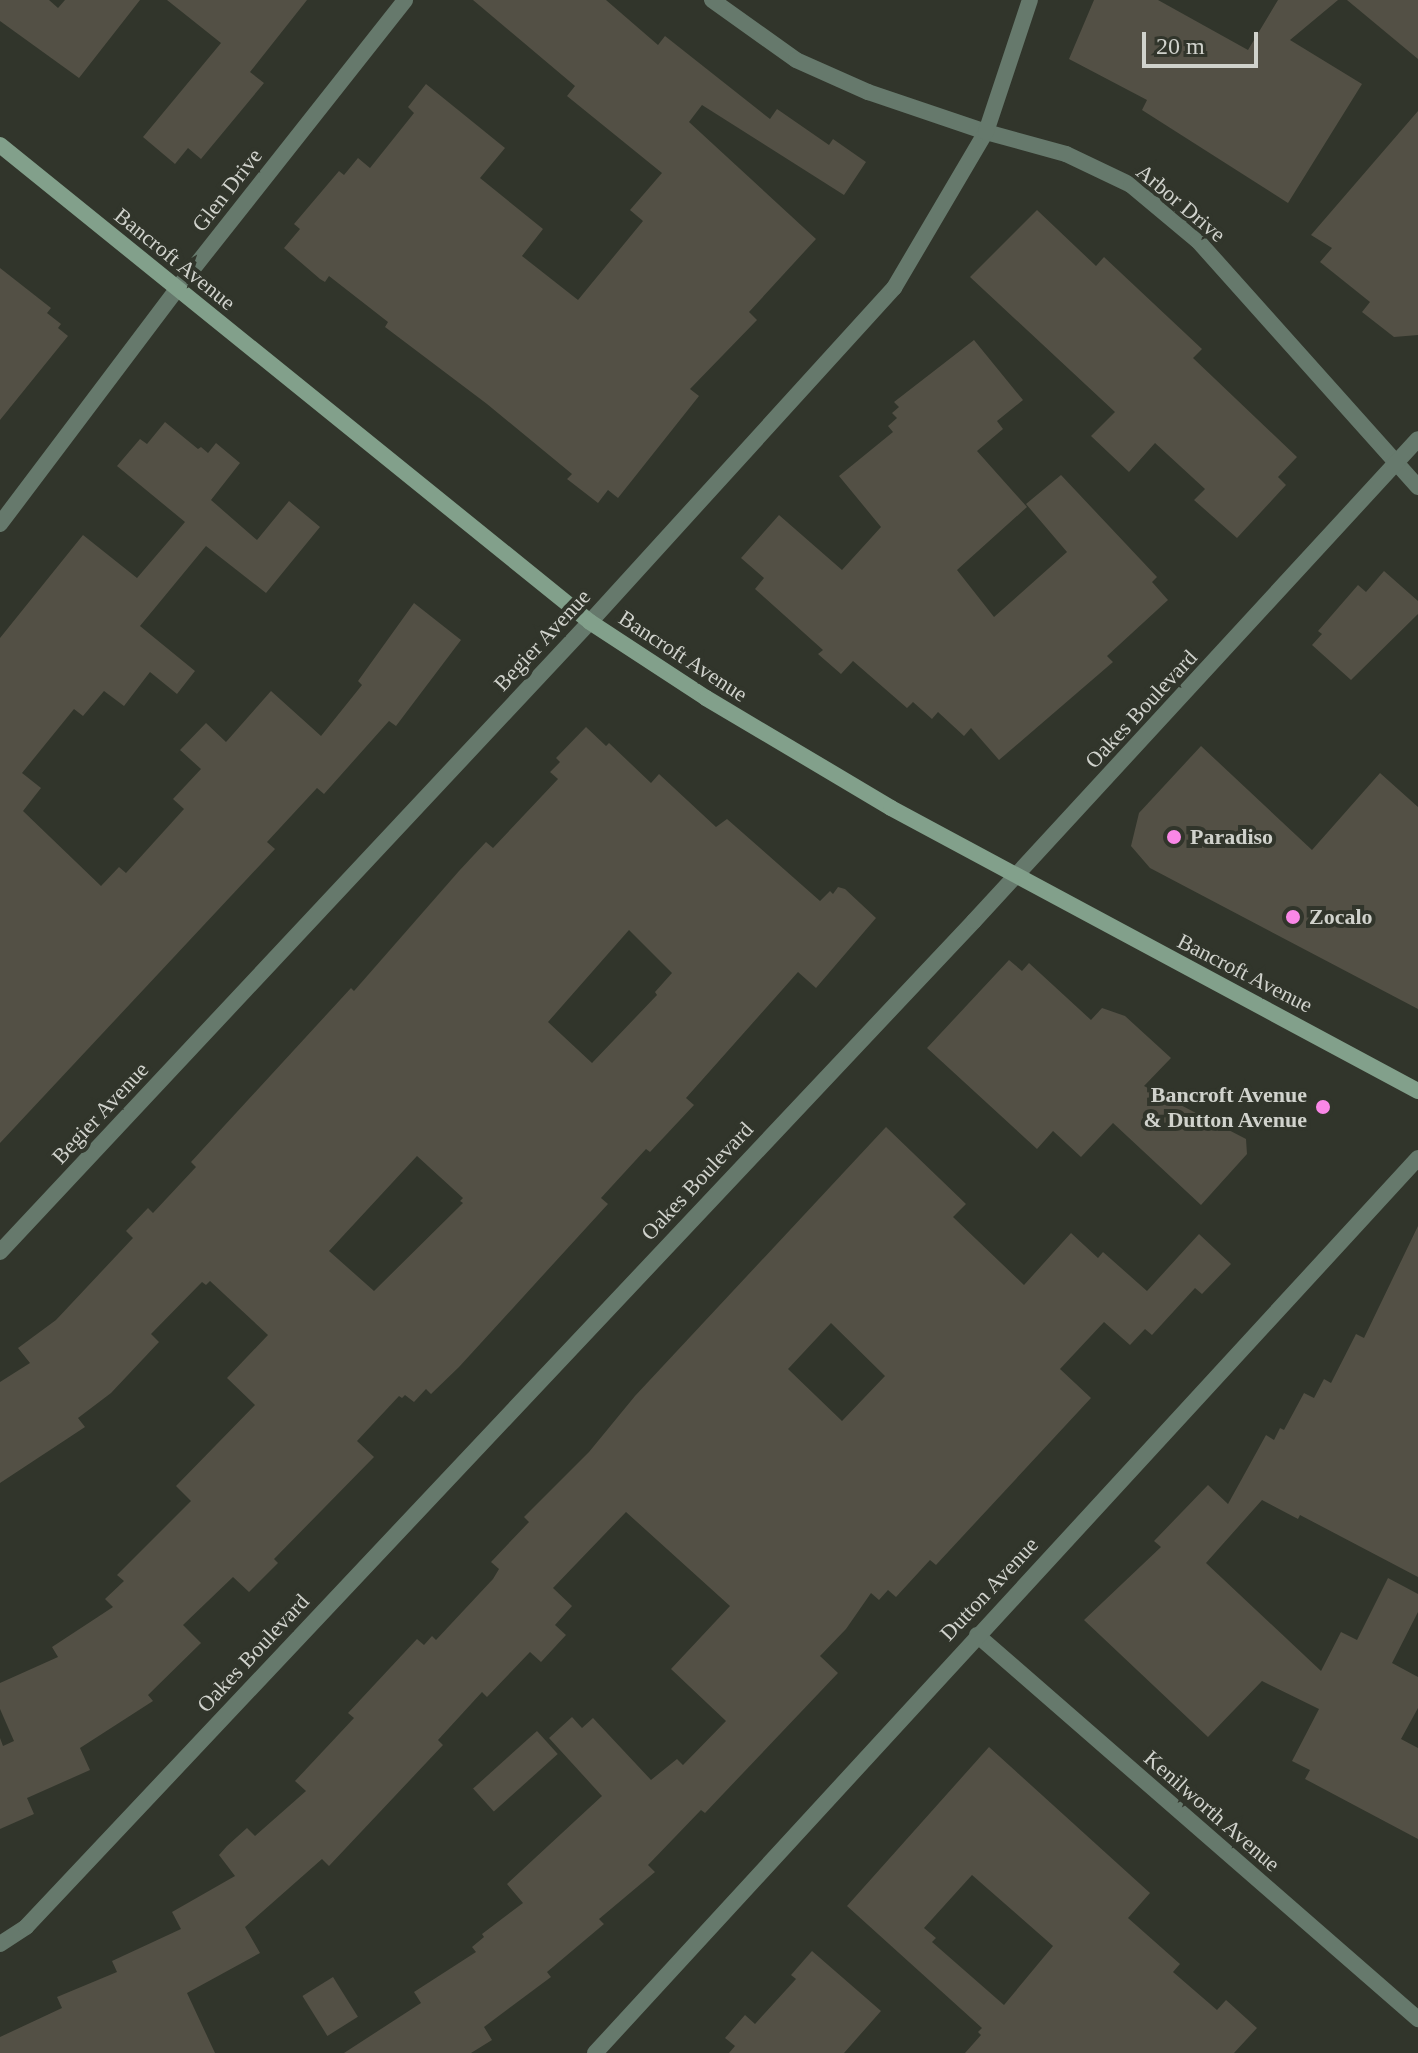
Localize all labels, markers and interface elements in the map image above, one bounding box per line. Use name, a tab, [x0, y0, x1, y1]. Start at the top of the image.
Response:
scale bar	[1146, 16, 1262, 66]
text: 20 m	[1156, 33, 1205, 59]
street label: Glen Drive	[186, 143, 268, 237]
street label: Arbor Drive	[1131, 158, 1231, 248]
street label: Bancroft Avenue	[109, 202, 241, 316]
street label: Begier Avenue	[488, 583, 596, 697]
street label: Bancroft Avenue	[613, 604, 753, 708]
street label: Oakes Boulevard	[1079, 644, 1203, 774]
place label: Paradiso	[1190, 824, 1273, 850]
marker: Paradiso	[1165, 828, 1183, 846]
place label: Zocalo	[1309, 904, 1373, 930]
marker: Zocalo	[1284, 908, 1302, 926]
street label: Bancroft Avenue	[1173, 927, 1317, 1019]
street label: Begier Avenue	[46, 1056, 154, 1170]
place label: Bancroft Avenue & Dutton Avenue	[1142, 1081, 1307, 1132]
marker: Bancroft Avenue & Dutton Avenue	[1314, 1098, 1332, 1116]
street label: Oakes Boulevard	[635, 1116, 759, 1246]
street label: Dutton Avenue	[934, 1531, 1044, 1647]
street label: Oakes Boulevard	[191, 1588, 315, 1718]
street label: Kenilworth Avenue	[1138, 1744, 1286, 1878]

